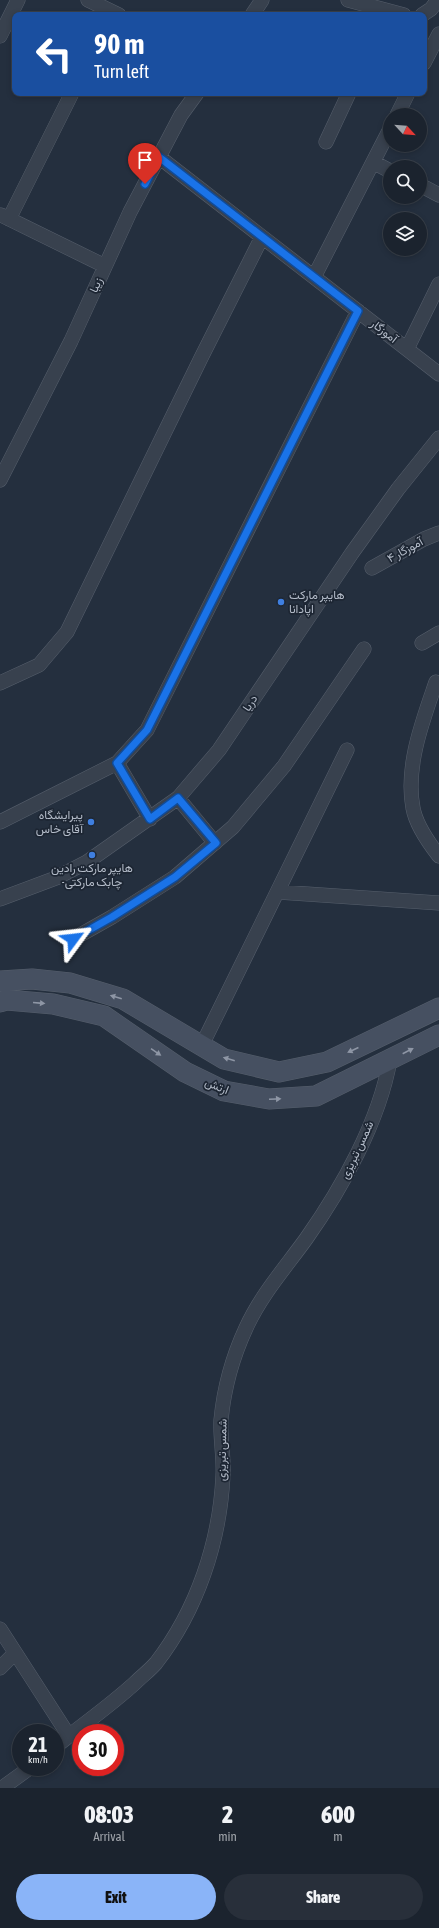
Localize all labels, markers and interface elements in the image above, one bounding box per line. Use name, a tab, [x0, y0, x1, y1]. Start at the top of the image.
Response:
icon: left	[28, 28, 80, 80]
text: 90 m	[94, 28, 144, 60]
text: Turn left	[94, 61, 149, 82]
north arrow	[383, 108, 427, 152]
map controls	[383, 108, 427, 256]
pin	[128, 143, 162, 184]
icon: arrive	[134, 149, 156, 171]
button: search	[383, 160, 427, 204]
button: layers	[383, 212, 427, 256]
street label: زیبا	[86, 275, 106, 295]
street label: آموزگار	[366, 316, 401, 347]
street label: آموزگار ۴	[385, 534, 427, 566]
place label: هایپر مارکت اپادانا	[289, 588, 345, 617]
marker: هایپر مارکت اپادانا	[276, 597, 286, 607]
street label: دریا	[240, 692, 261, 714]
place label: پیرایشگاه آقای خاس	[36, 808, 84, 837]
marker: پیرایشگاه آقای خاس	[86, 817, 96, 827]
marker: هایپر مارکت رادین -چابک مارکتی	[87, 850, 97, 860]
place label: هایپر مارکت رادین -چابک مارکتی	[51, 861, 133, 890]
position arrow	[52, 918, 94, 960]
one-way arrow	[109, 994, 121, 1000]
one-way arrow	[32, 999, 45, 1006]
one-way arrow	[348, 1047, 359, 1053]
one-way arrow	[403, 1047, 414, 1054]
one-way arrow	[151, 1048, 161, 1056]
one-way arrow	[222, 1056, 235, 1062]
street label: ارتش	[203, 1075, 231, 1098]
one-way arrow	[269, 1095, 281, 1102]
street label: شمس تبریزی	[337, 1119, 377, 1182]
street label: شمس تبریزی	[214, 1419, 231, 1481]
speed limit sign: 30	[72, 1724, 124, 1776]
text: 21	[29, 1733, 47, 1756]
text: km/h	[28, 1754, 48, 1765]
text: 08:03	[84, 1801, 134, 1828]
text: 2	[222, 1801, 233, 1828]
text: 600	[321, 1801, 355, 1828]
text: Arrival	[93, 1829, 125, 1844]
text: min	[218, 1829, 237, 1844]
text: m	[333, 1829, 343, 1844]
button: Exit	[16, 1874, 216, 1920]
button: Share	[224, 1874, 423, 1920]

